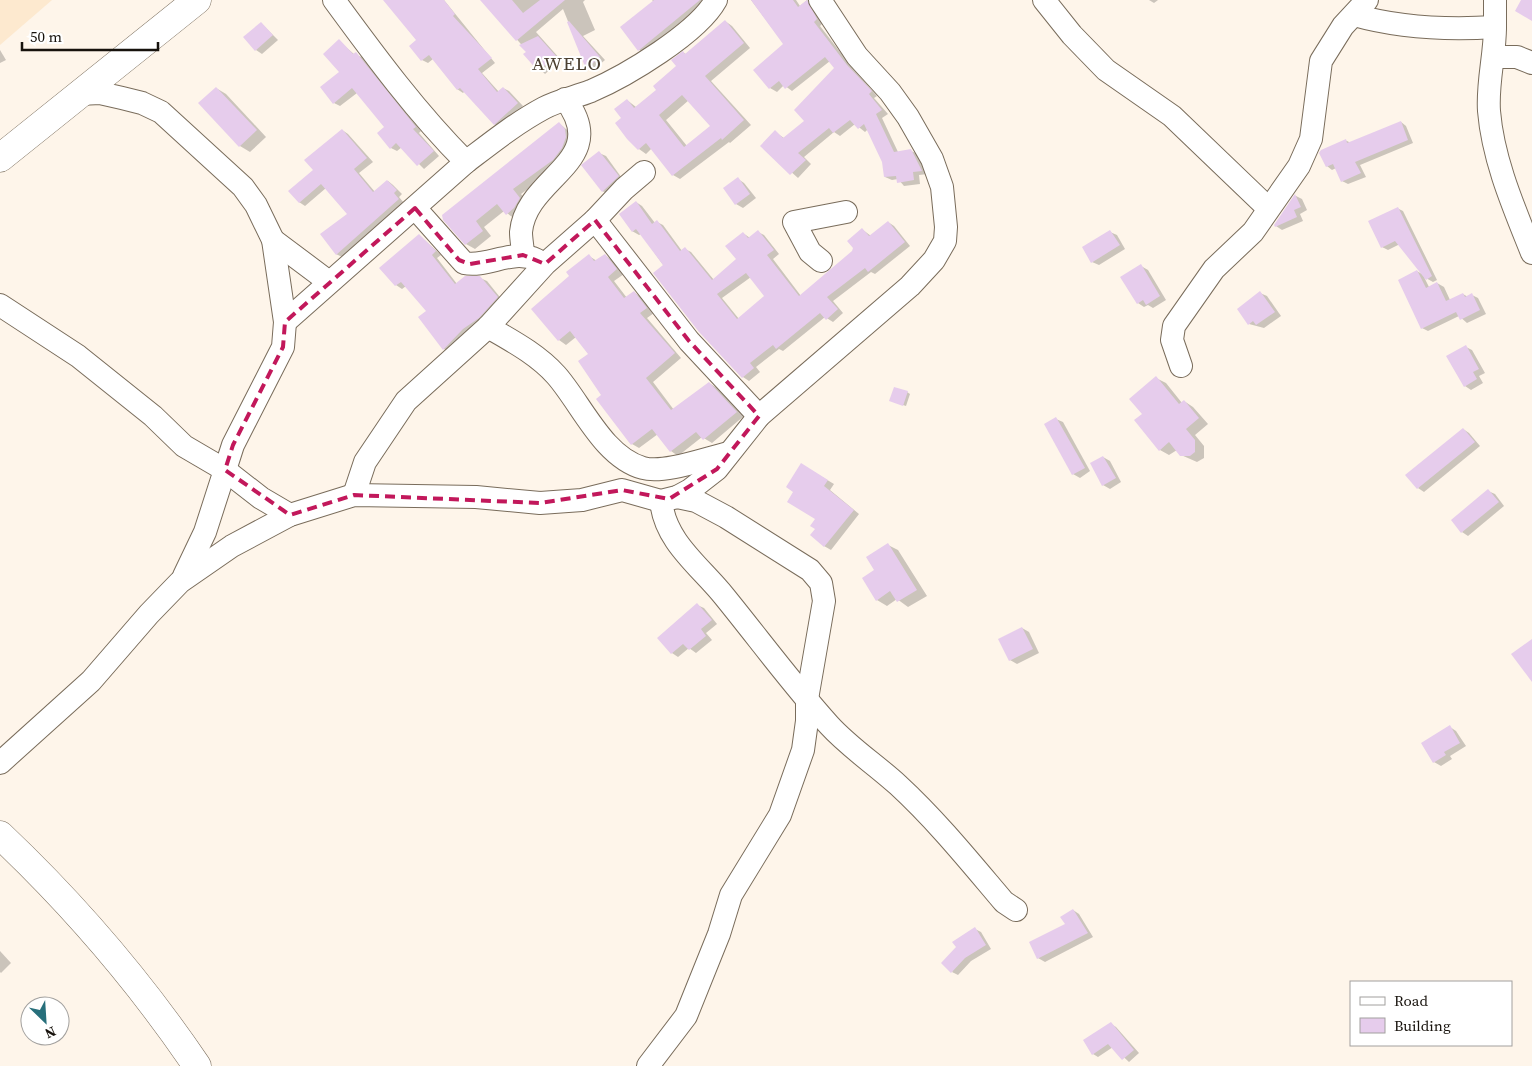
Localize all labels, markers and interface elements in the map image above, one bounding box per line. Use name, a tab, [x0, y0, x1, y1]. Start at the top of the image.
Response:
scale bar	[22, 20, 159, 52]
text: 50 m	[30, 26, 62, 47]
district label: AWELO	[532, 50, 602, 76]
legend	[1350, 981, 1512, 1046]
text: Road	[1394, 990, 1428, 1011]
north arrow	[20, 996, 70, 1046]
text: Building	[1394, 1015, 1451, 1036]
text: N	[42, 1022, 59, 1044]

